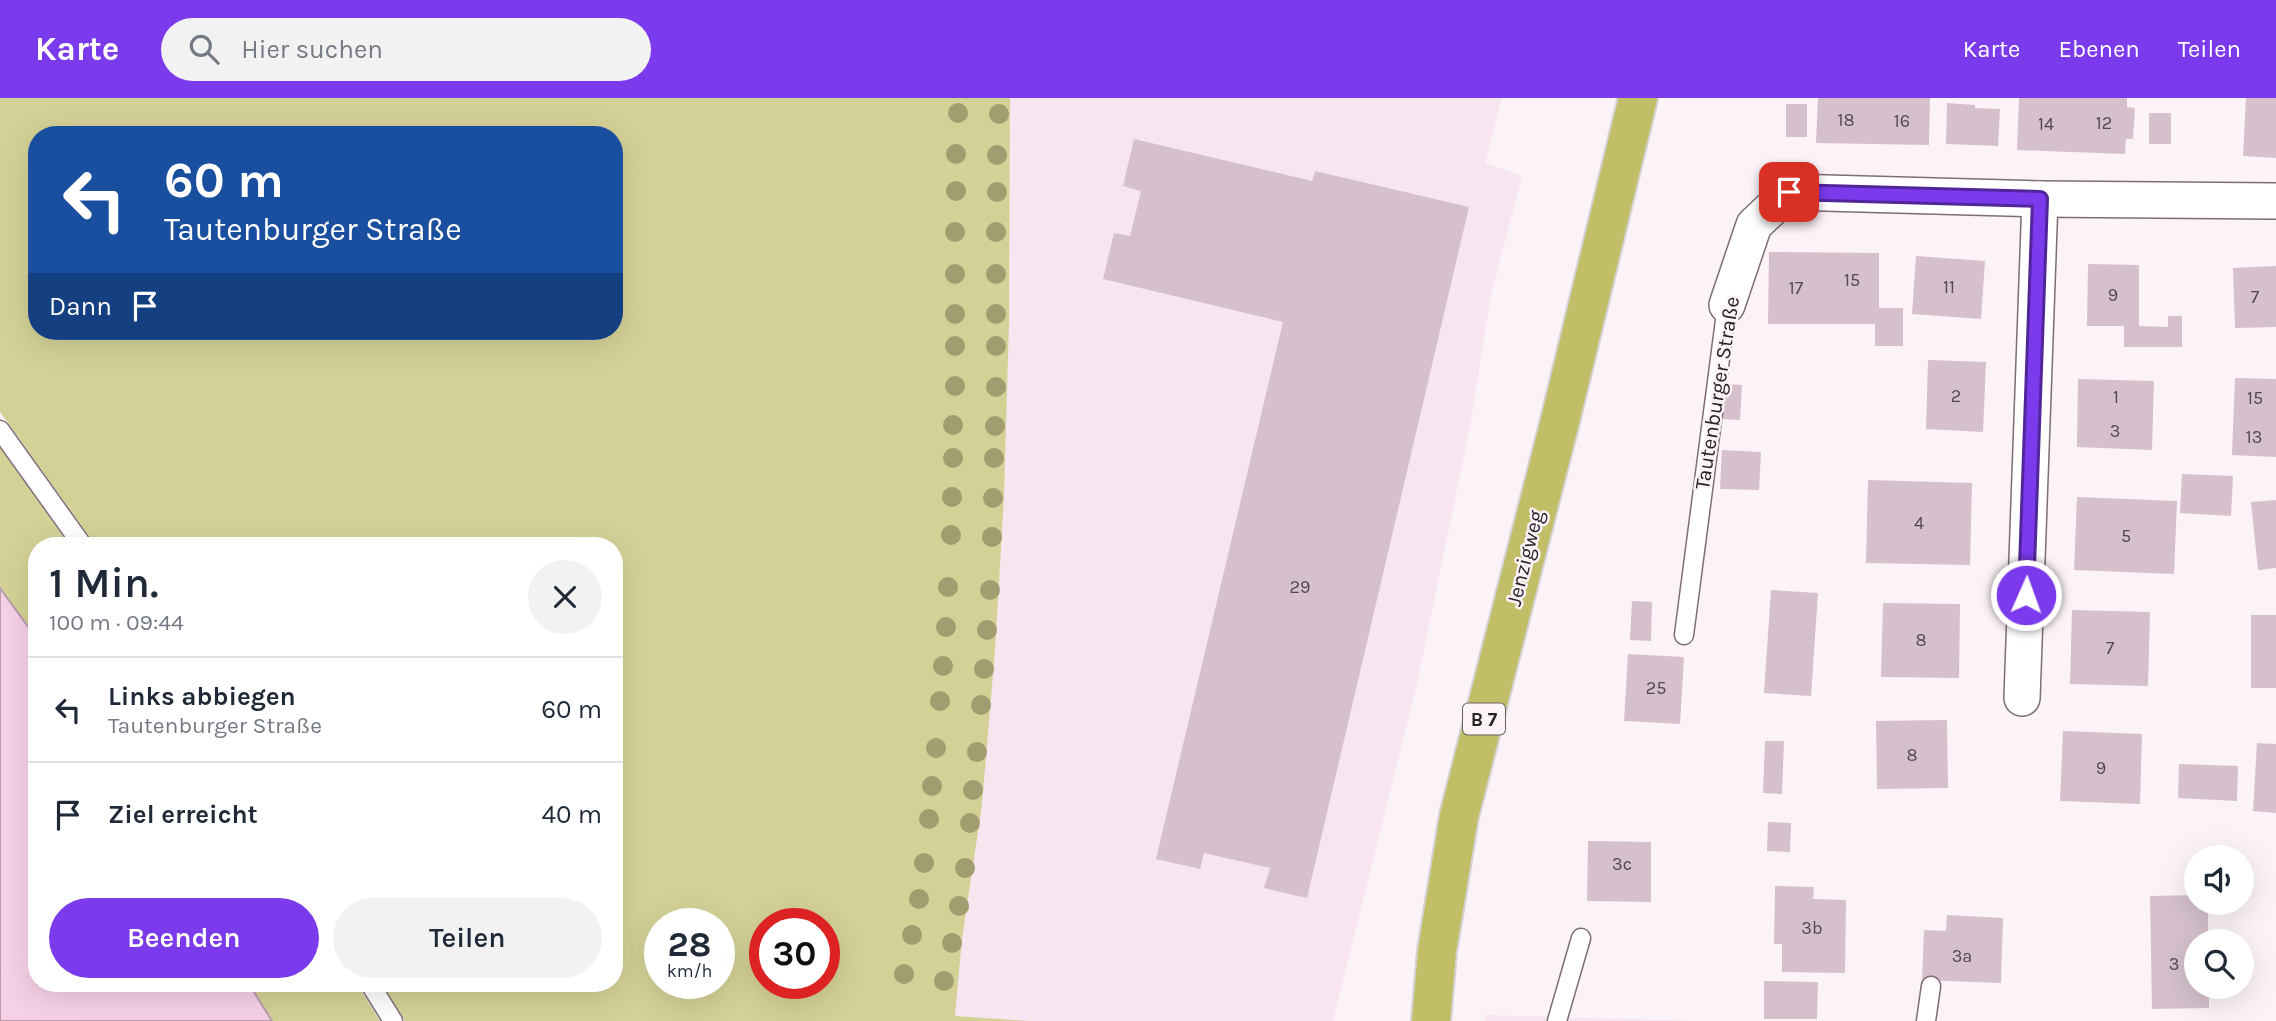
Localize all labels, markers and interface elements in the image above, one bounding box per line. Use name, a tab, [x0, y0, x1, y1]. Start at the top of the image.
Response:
search box	[161, 18, 651, 81]
text: Karte	[35, 30, 119, 68]
icon: search	[185, 30, 223, 68]
text: Hier suchen	[241, 34, 383, 65]
text: Karte	[1963, 35, 2020, 63]
text: Ebenen	[2058, 35, 2140, 63]
text: Teilen	[2178, 35, 2241, 63]
house number: 18	[1837, 109, 1855, 131]
house number: 16	[1894, 110, 1910, 132]
house number: 12	[2096, 112, 2112, 134]
house number: 14	[2038, 113, 2054, 135]
text: 60 m	[164, 152, 284, 209]
icon: left	[49, 154, 140, 245]
pin	[1759, 162, 1819, 222]
icon: arrive	[1770, 173, 1808, 211]
text: Tautenburger Straße	[164, 211, 462, 248]
house number: 15	[1844, 269, 1860, 291]
house number: 11	[1943, 276, 1955, 298]
house number: 17	[1789, 277, 1804, 299]
house number: 9	[2108, 284, 2118, 306]
house number: 7	[2251, 286, 2260, 308]
icon: arrive	[126, 287, 164, 325]
text: Dann	[49, 291, 112, 322]
street label: Tautenburger Straße	[1690, 295, 1744, 491]
house number: 2	[1951, 385, 1961, 407]
house number: 1	[2113, 386, 2119, 408]
house number: 15	[2247, 387, 2263, 409]
house number: 3	[2110, 420, 2120, 442]
house number: 13	[2246, 426, 2262, 448]
street label: Jenzigweg	[1502, 507, 1549, 608]
house number: 4	[1914, 512, 1924, 534]
house number: 5	[2121, 525, 2131, 547]
text: 1 Min.	[49, 558, 159, 608]
position arrow	[1989, 558, 2063, 632]
button: close	[528, 560, 602, 634]
house number: 29	[1290, 576, 1310, 598]
text: 100 m · 09:44	[49, 609, 184, 636]
house number: 8	[1915, 629, 1927, 651]
house number: 7	[2106, 637, 2115, 659]
house number: 25	[1646, 677, 1666, 699]
text: Links abbiegen	[108, 681, 296, 712]
icon: left	[49, 691, 87, 729]
text: 60 m	[541, 694, 602, 725]
road number: B 7	[1463, 704, 1505, 734]
text: Tautenburger Straße	[108, 712, 322, 739]
house number: 8	[1906, 744, 1918, 766]
house number: 9	[2096, 757, 2106, 779]
icon: arrive	[49, 796, 87, 834]
text: Ziel erreicht	[108, 799, 258, 830]
text: 40 m	[542, 799, 602, 830]
map controls	[2184, 845, 2254, 999]
button: sound	[2184, 845, 2254, 915]
house number: 3c	[1612, 853, 1632, 875]
button: Beenden	[49, 898, 319, 978]
button: Teilen	[333, 898, 602, 978]
speed limit sign: 30	[749, 908, 840, 999]
house number: 3b	[1801, 917, 1823, 939]
text: 28	[668, 924, 711, 965]
button: search	[2184, 929, 2254, 999]
house number: 3a	[1952, 945, 1972, 967]
house number: 3	[2169, 953, 2179, 975]
text: km/h	[667, 960, 712, 982]

